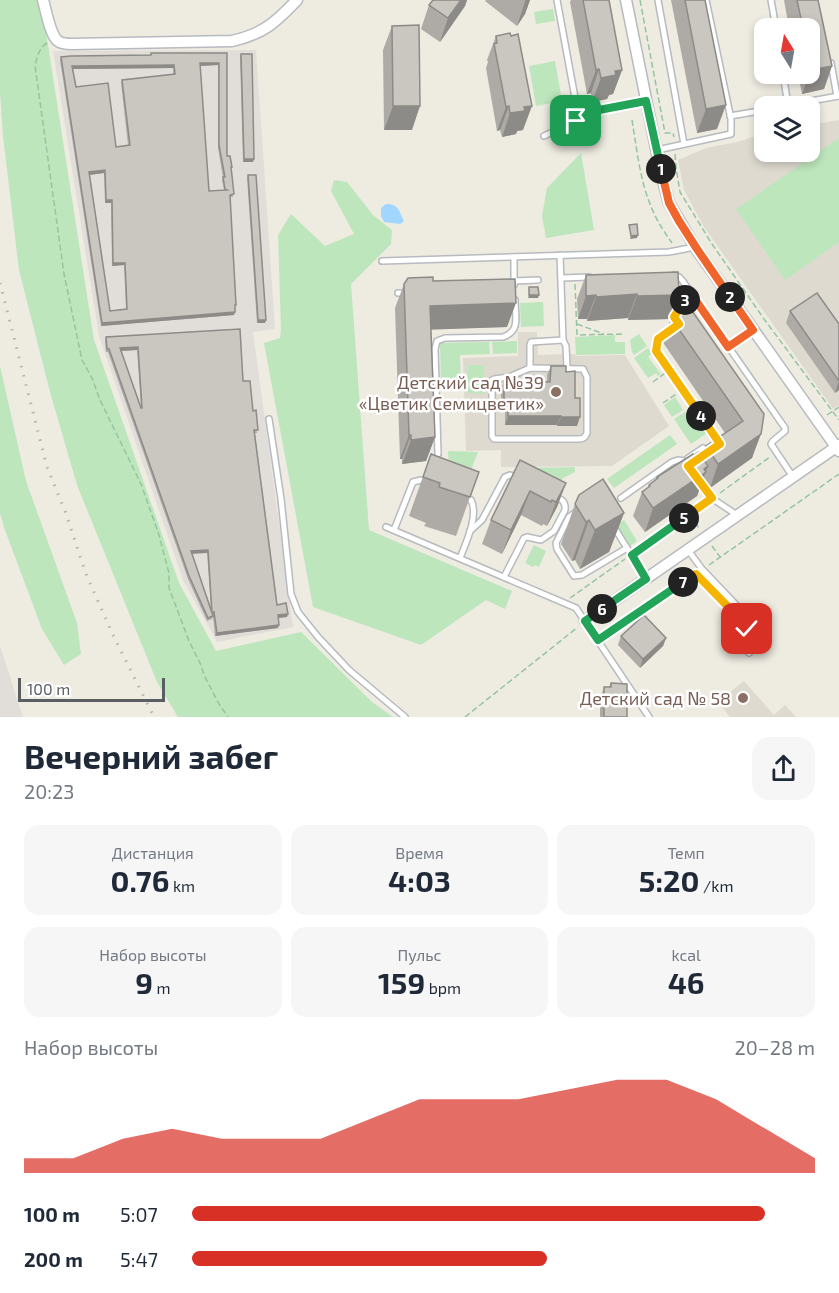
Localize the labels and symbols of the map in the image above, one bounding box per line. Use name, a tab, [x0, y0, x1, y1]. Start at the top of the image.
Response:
north arrow	[754, 18, 820, 84]
pin	[550, 95, 601, 146]
pin: 1	[646, 154, 676, 184]
pin: 2	[715, 282, 745, 312]
pin: 3	[670, 285, 700, 315]
place label: Детский сад №39 «Цветик Семицветик»	[359, 371, 544, 414]
marker: Детский сад №39 «Цветик Семицветик»	[549, 385, 563, 399]
pin: 4	[686, 401, 716, 431]
pin: 5	[669, 503, 699, 533]
pin: 7	[668, 567, 698, 597]
pin: 6	[587, 594, 617, 624]
pin	[721, 603, 772, 654]
scale bar	[18, 675, 165, 702]
place label: Детский сад № 58	[580, 687, 731, 709]
marker: Детский сад № 58	[736, 691, 750, 705]

